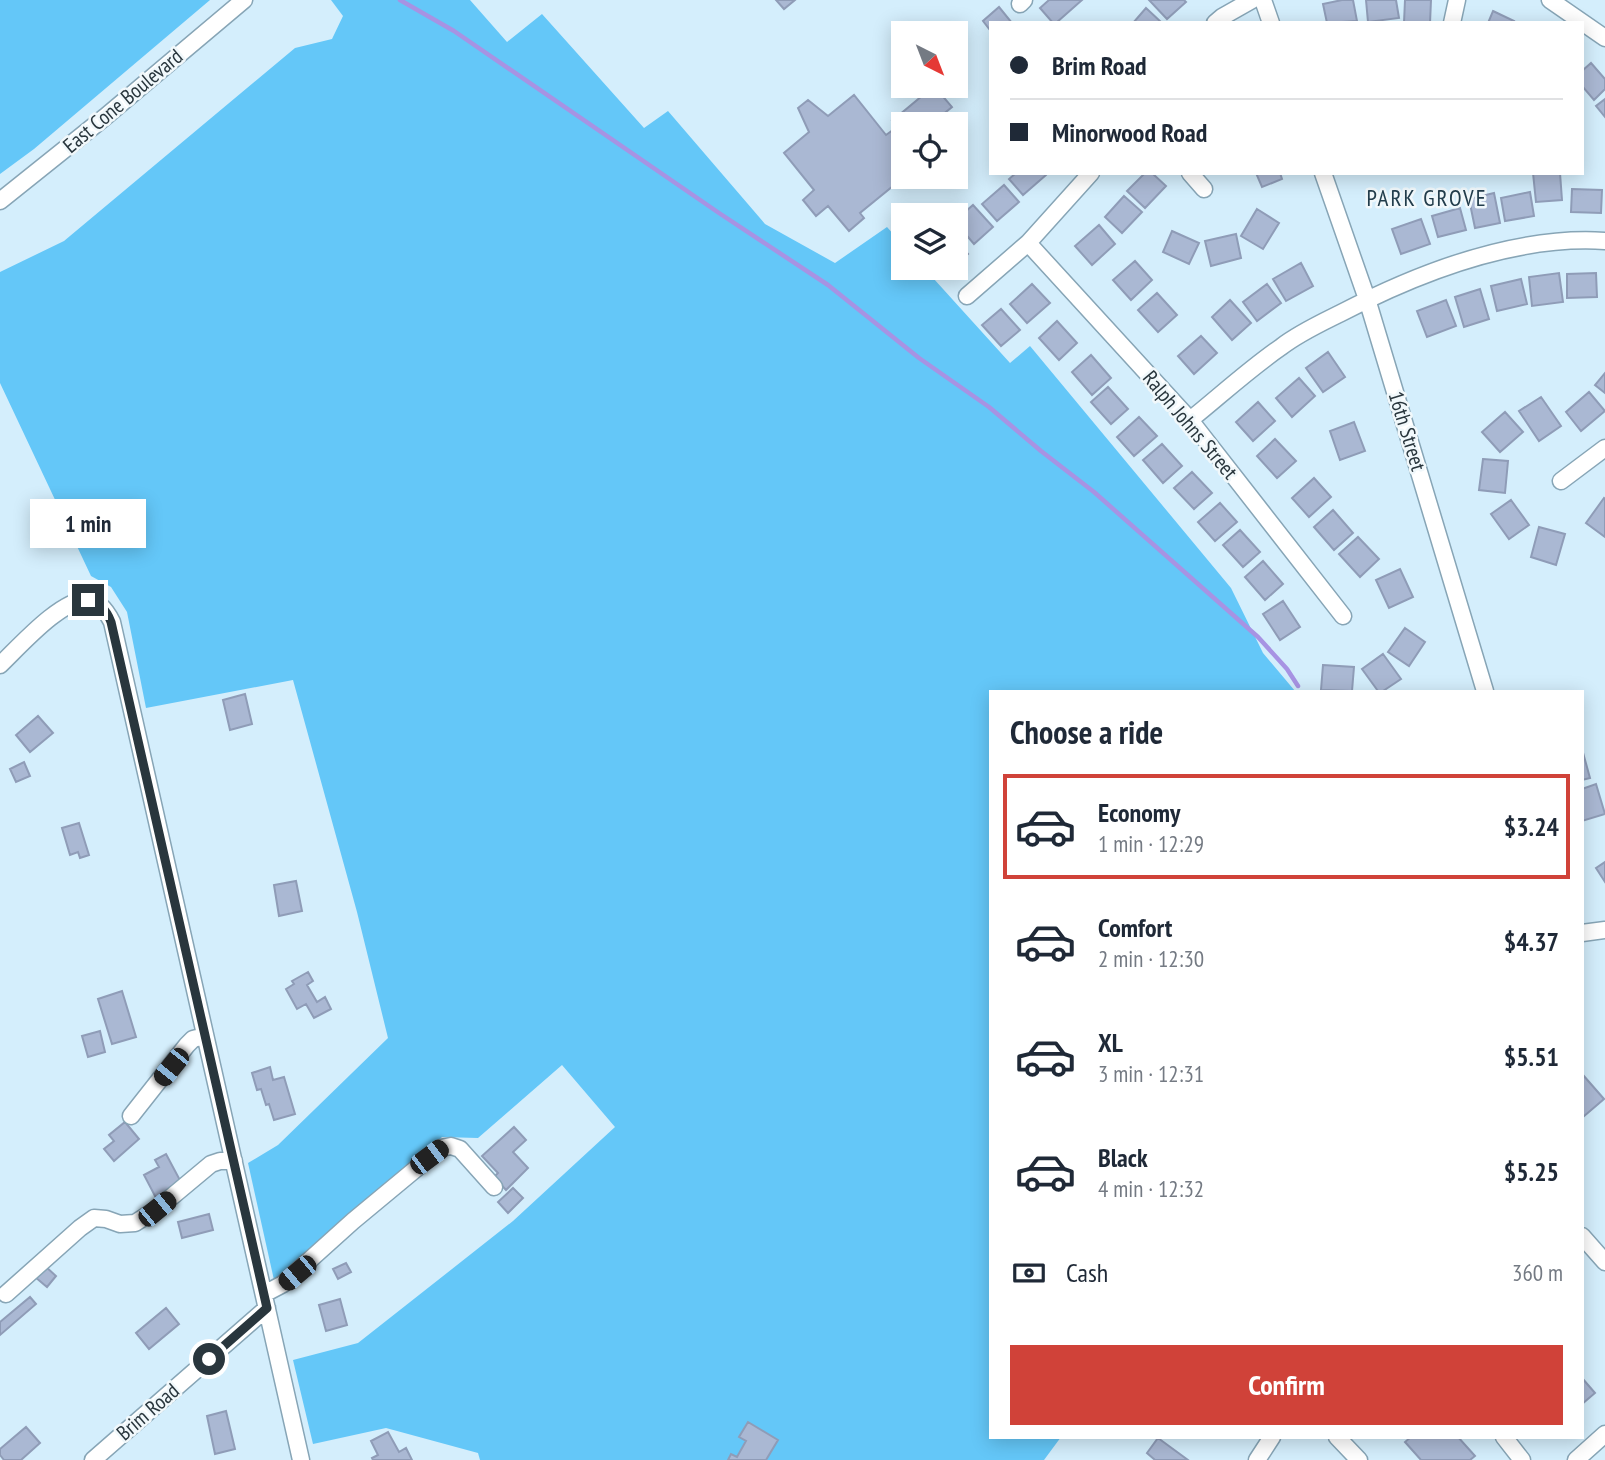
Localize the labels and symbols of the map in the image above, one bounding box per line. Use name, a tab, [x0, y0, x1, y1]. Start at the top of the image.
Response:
north arrow	[891, 21, 968, 98]
street label: East Cone Boulevard	[57, 43, 188, 158]
district label: PARK GROVE	[1366, 183, 1488, 212]
street label: Ralph Johns Street	[1137, 365, 1244, 485]
street label: 16th Street	[1383, 388, 1432, 474]
callout: 1 min	[30, 498, 146, 548]
route end	[72, 584, 104, 616]
car	[150, 1044, 193, 1090]
car	[406, 1136, 453, 1178]
car	[135, 1188, 180, 1230]
car	[275, 1251, 320, 1295]
route start	[193, 1343, 225, 1375]
street label: Brim Road	[111, 1377, 185, 1446]

